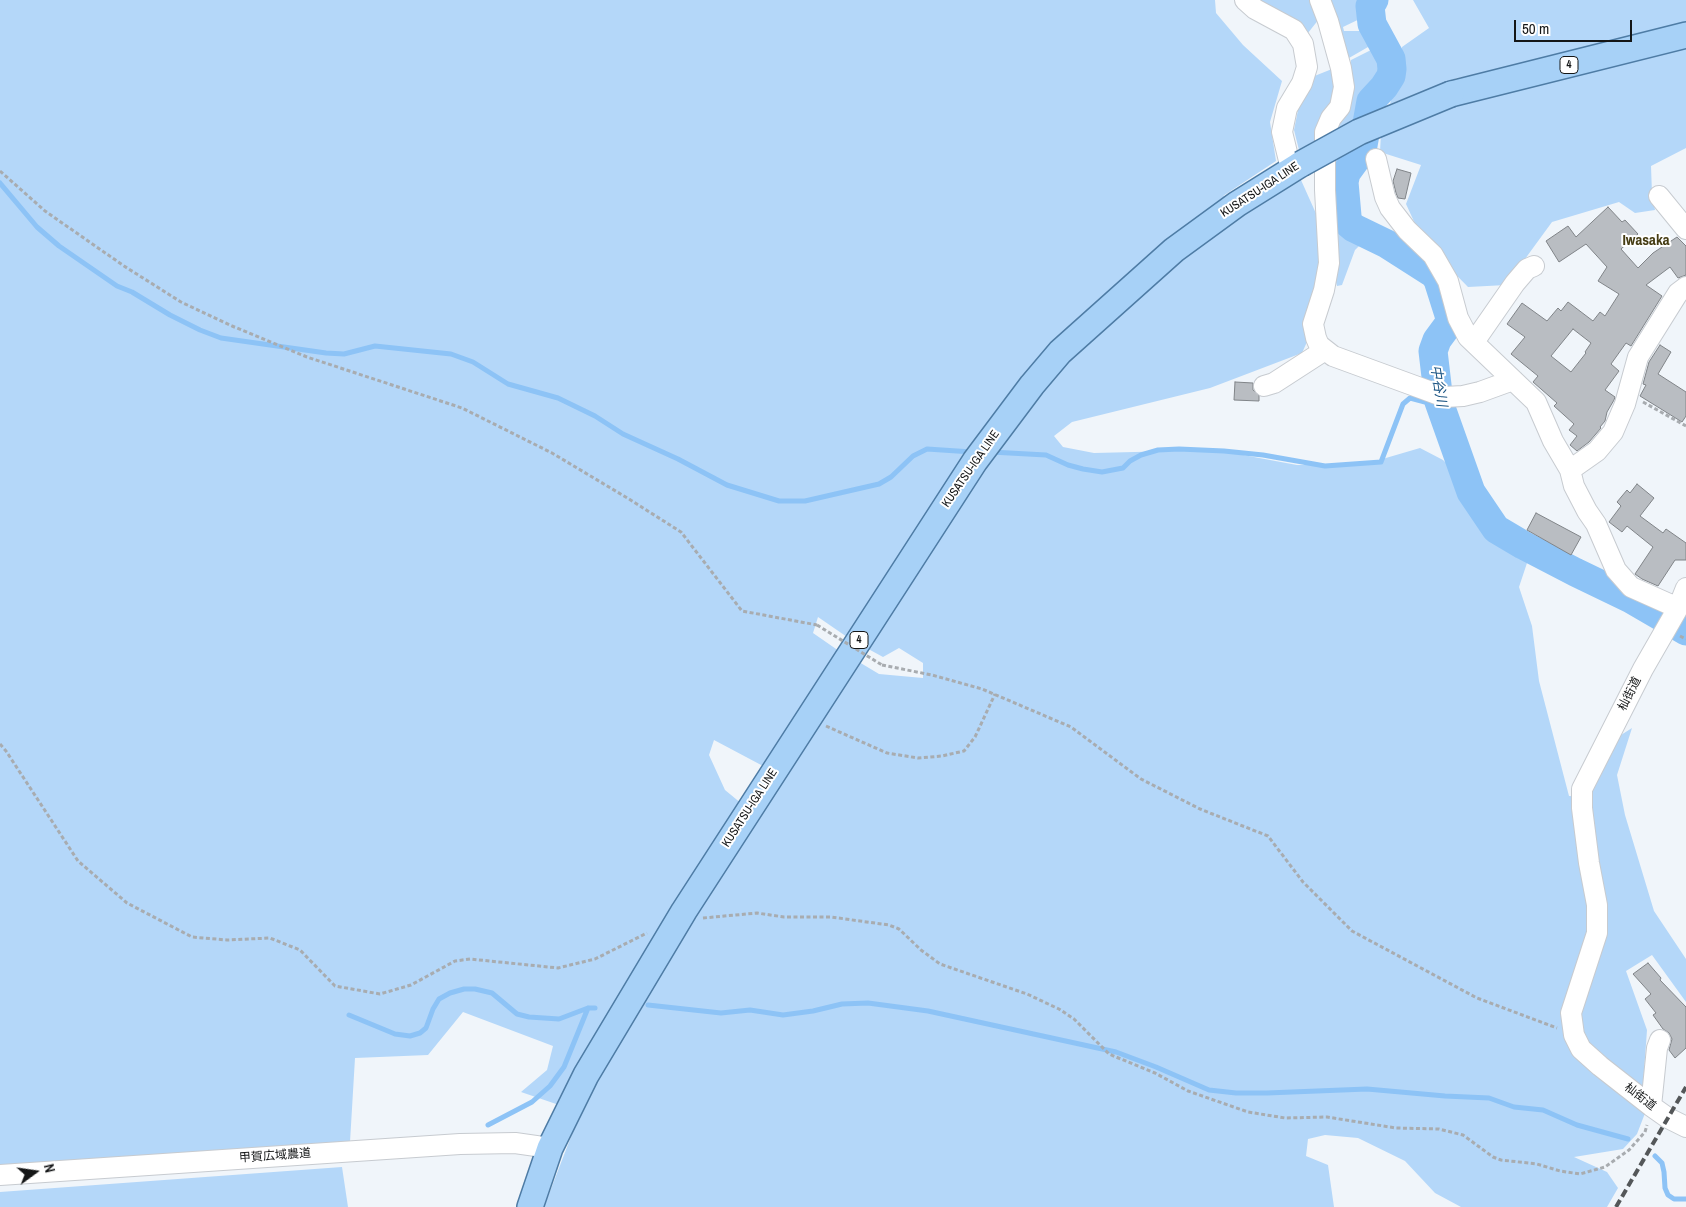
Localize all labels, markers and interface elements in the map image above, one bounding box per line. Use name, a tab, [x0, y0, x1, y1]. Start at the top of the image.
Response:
scale bar	[1516, 10, 1634, 42]
text: 50 m	[1522, 18, 1549, 39]
road number: 4	[1560, 56, 1578, 74]
street label: KUSATSU-IGA LINE	[1218, 159, 1302, 221]
district label: Iwasaka	[1622, 232, 1670, 250]
water label: 中谷川	[1426, 364, 1450, 408]
street label: KUSATSU-IGA LINE	[939, 428, 1003, 510]
road number: 4	[850, 632, 868, 648]
street label: 杣街道	[1615, 675, 1645, 713]
street label: KUSATSU-IGA LINE	[719, 766, 781, 850]
street label: 杣街道	[1621, 1080, 1659, 1114]
street label: 甲賀広域農道	[239, 1146, 311, 1166]
north arrow	[10, 1147, 60, 1197]
text: N	[40, 1162, 59, 1175]

